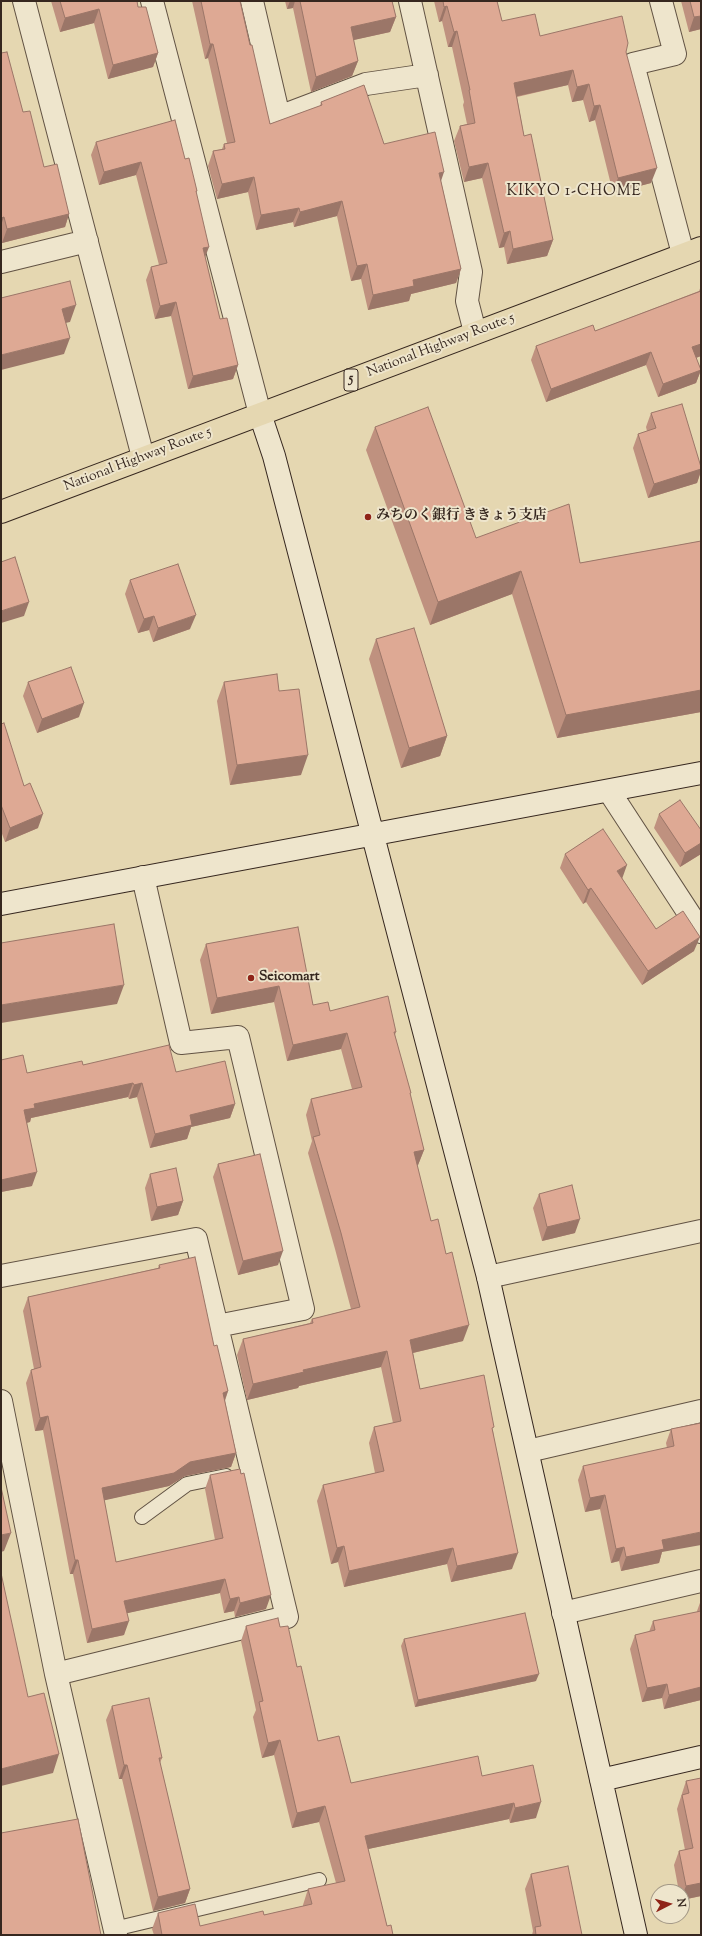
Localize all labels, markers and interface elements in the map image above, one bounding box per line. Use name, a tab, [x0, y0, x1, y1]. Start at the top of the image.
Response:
district label: KIKYO 1-CHOME	[506, 183, 642, 201]
street label: National Highway Route 5	[365, 310, 517, 382]
road number: 5	[344, 369, 358, 391]
street label: National Highway Route 5	[62, 424, 214, 496]
place label: みちのく銀行 ききょう支店	[376, 509, 547, 525]
marker: みちのく銀行 ききょう支店	[363, 512, 373, 522]
place label: Seicomart	[259, 970, 320, 986]
marker: Seicomart	[246, 973, 256, 983]
north arrow	[650, 1884, 690, 1924]
text: N	[673, 1898, 689, 1908]

